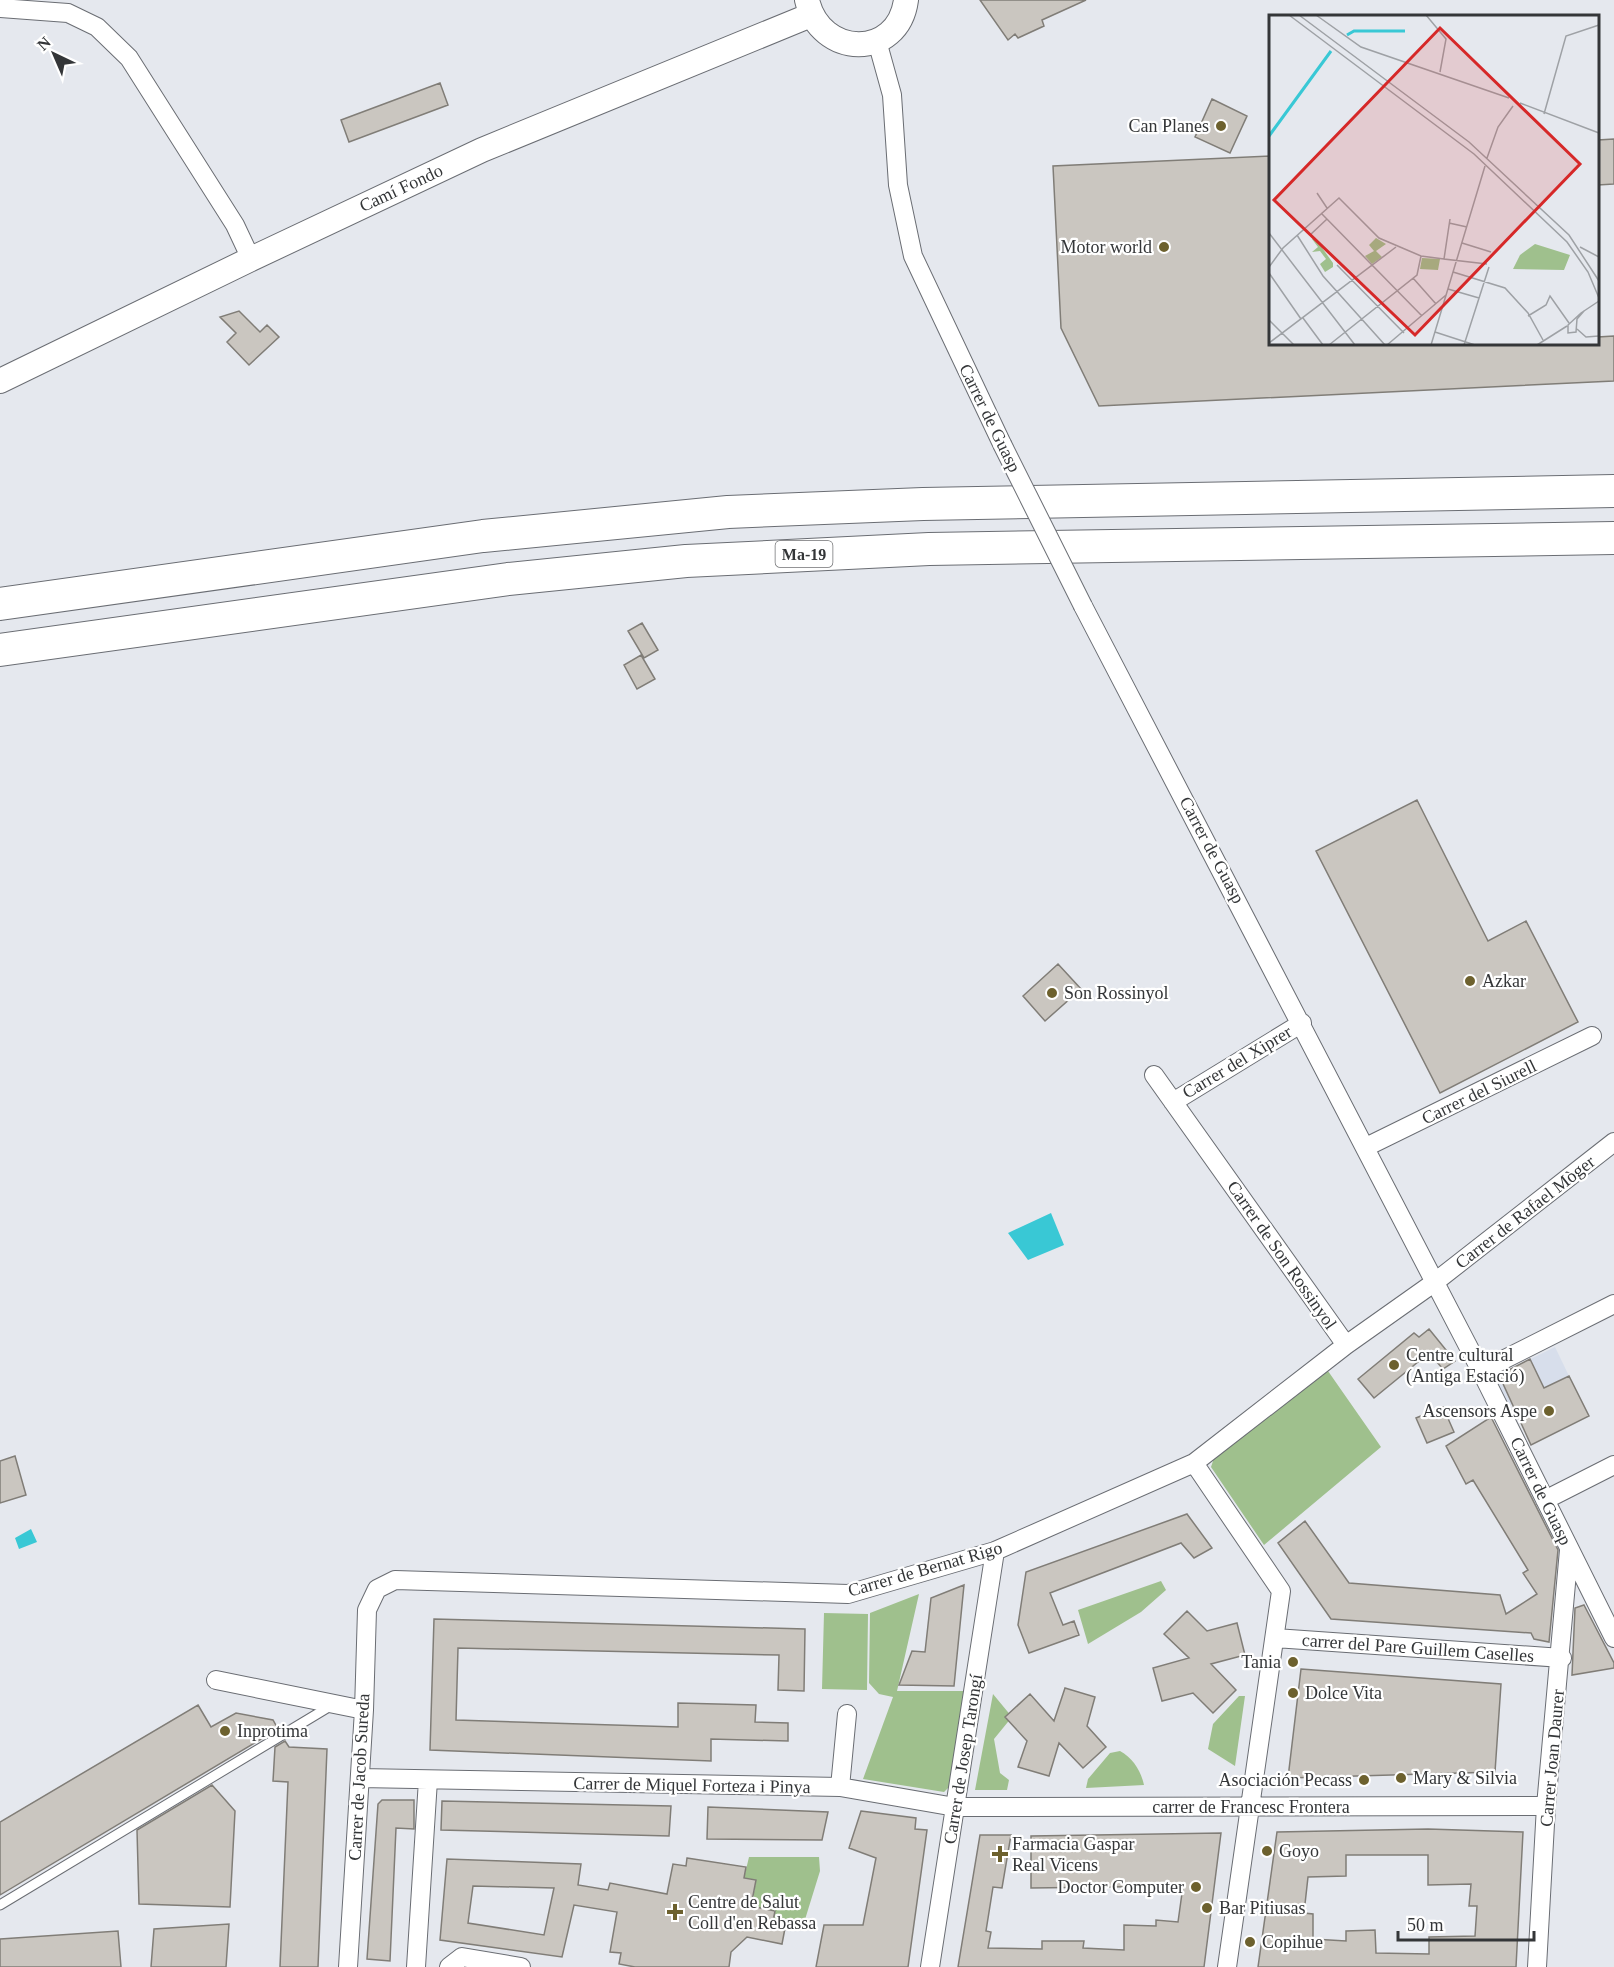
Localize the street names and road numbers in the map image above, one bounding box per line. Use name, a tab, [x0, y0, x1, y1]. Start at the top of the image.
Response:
street label: Camí Fondo	[356, 160, 446, 216]
street label: Carrer de Guasp	[955, 361, 1025, 475]
road number: Ma-19	[776, 541, 832, 567]
street label: Carrer de Guasp	[1175, 793, 1249, 907]
street label: Carrer del Xiprer	[1179, 1022, 1295, 1102]
street label: Carrer del Siurell	[1418, 1056, 1540, 1128]
street label: Carrer de Rafael Mòger	[1451, 1151, 1599, 1273]
street label: Carrer de Son Rossinyol	[1223, 1177, 1341, 1333]
street label: Carrer de Guasp	[1506, 1434, 1576, 1548]
street label: Carrer de Bernat Rigo	[846, 1537, 1004, 1601]
street label: carrer del Pare Guillem Caselles	[1301, 1630, 1535, 1666]
street label: Carrer de Josep Tarongí	[940, 1673, 986, 1845]
street label: Carrer Joan Daurer	[1536, 1688, 1568, 1828]
street label: Carrer de Jacob Sureda	[345, 1693, 373, 1861]
street label: Carrer de Miquel Forteza i Pinya	[573, 1773, 811, 1797]
street label: carrer de Francesc Frontera	[1152, 1797, 1350, 1817]

